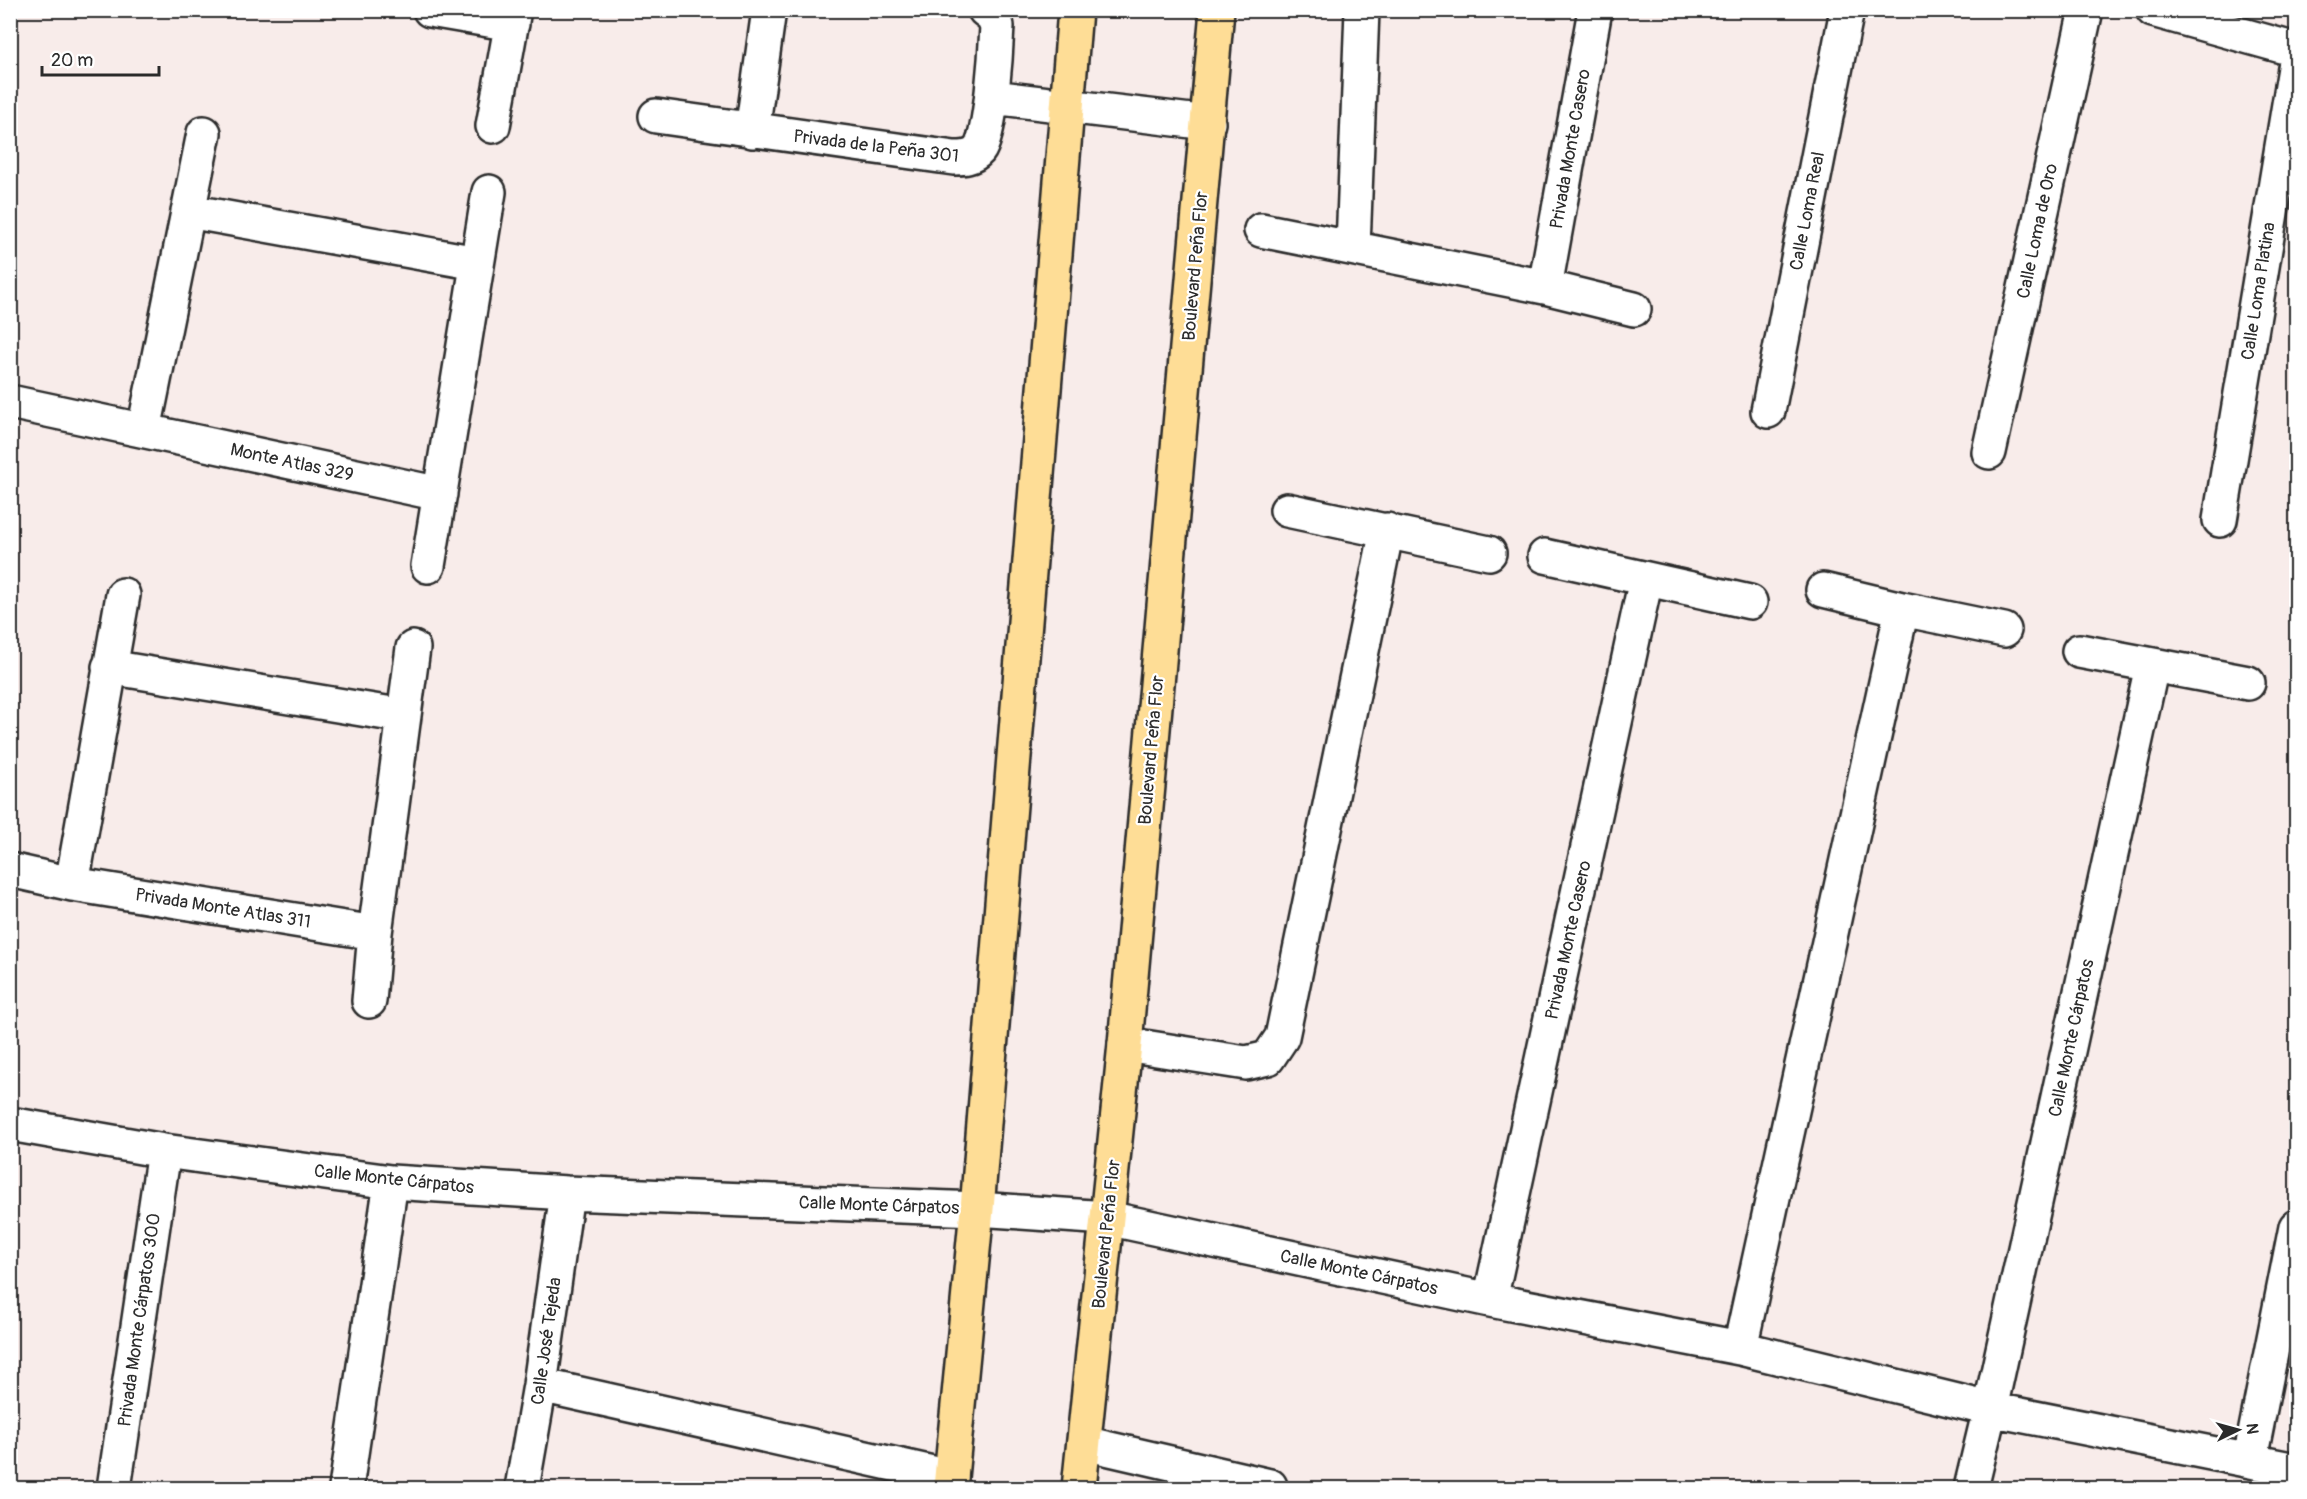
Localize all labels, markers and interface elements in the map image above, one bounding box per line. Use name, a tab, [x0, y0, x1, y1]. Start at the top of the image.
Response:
scale bar	[42, 39, 159, 77]
text: 20 m	[51, 49, 93, 72]
street label: Privada Monte Casero	[1545, 67, 1596, 231]
street label: Privada de la Peña 301	[792, 125, 960, 168]
street label: Calle Loma Real	[1785, 150, 1830, 272]
street label: Calle Loma de Oro	[2012, 161, 2063, 301]
street label: Boulevard Peña Flor	[1178, 190, 1214, 342]
street label: Calle Loma Platina	[2236, 221, 2281, 362]
street label: Monte Atlas 329	[228, 438, 356, 487]
street label: Boulevard Peña Flor	[1134, 674, 1170, 826]
street label: Privada Monte Casero	[1540, 858, 1597, 1022]
street label: Privada Monte Atlas 311	[133, 883, 312, 934]
street label: Calle Monte Cárpatos	[2044, 957, 2099, 1119]
street label: Boulevard Peña Flor	[1087, 1158, 1126, 1310]
street label: Calle Monte Cárpatos	[313, 1160, 475, 1199]
street label: Calle Monte Cárpatos	[798, 1191, 960, 1220]
street label: Privada Monte Cárpatos 300	[113, 1212, 166, 1428]
street label: Calle Monte Cárpatos	[1278, 1245, 1440, 1300]
street label: Calle José Tejeda	[526, 1276, 567, 1406]
north arrow	[2208, 1400, 2268, 1460]
text: N	[2242, 1423, 2262, 1435]

